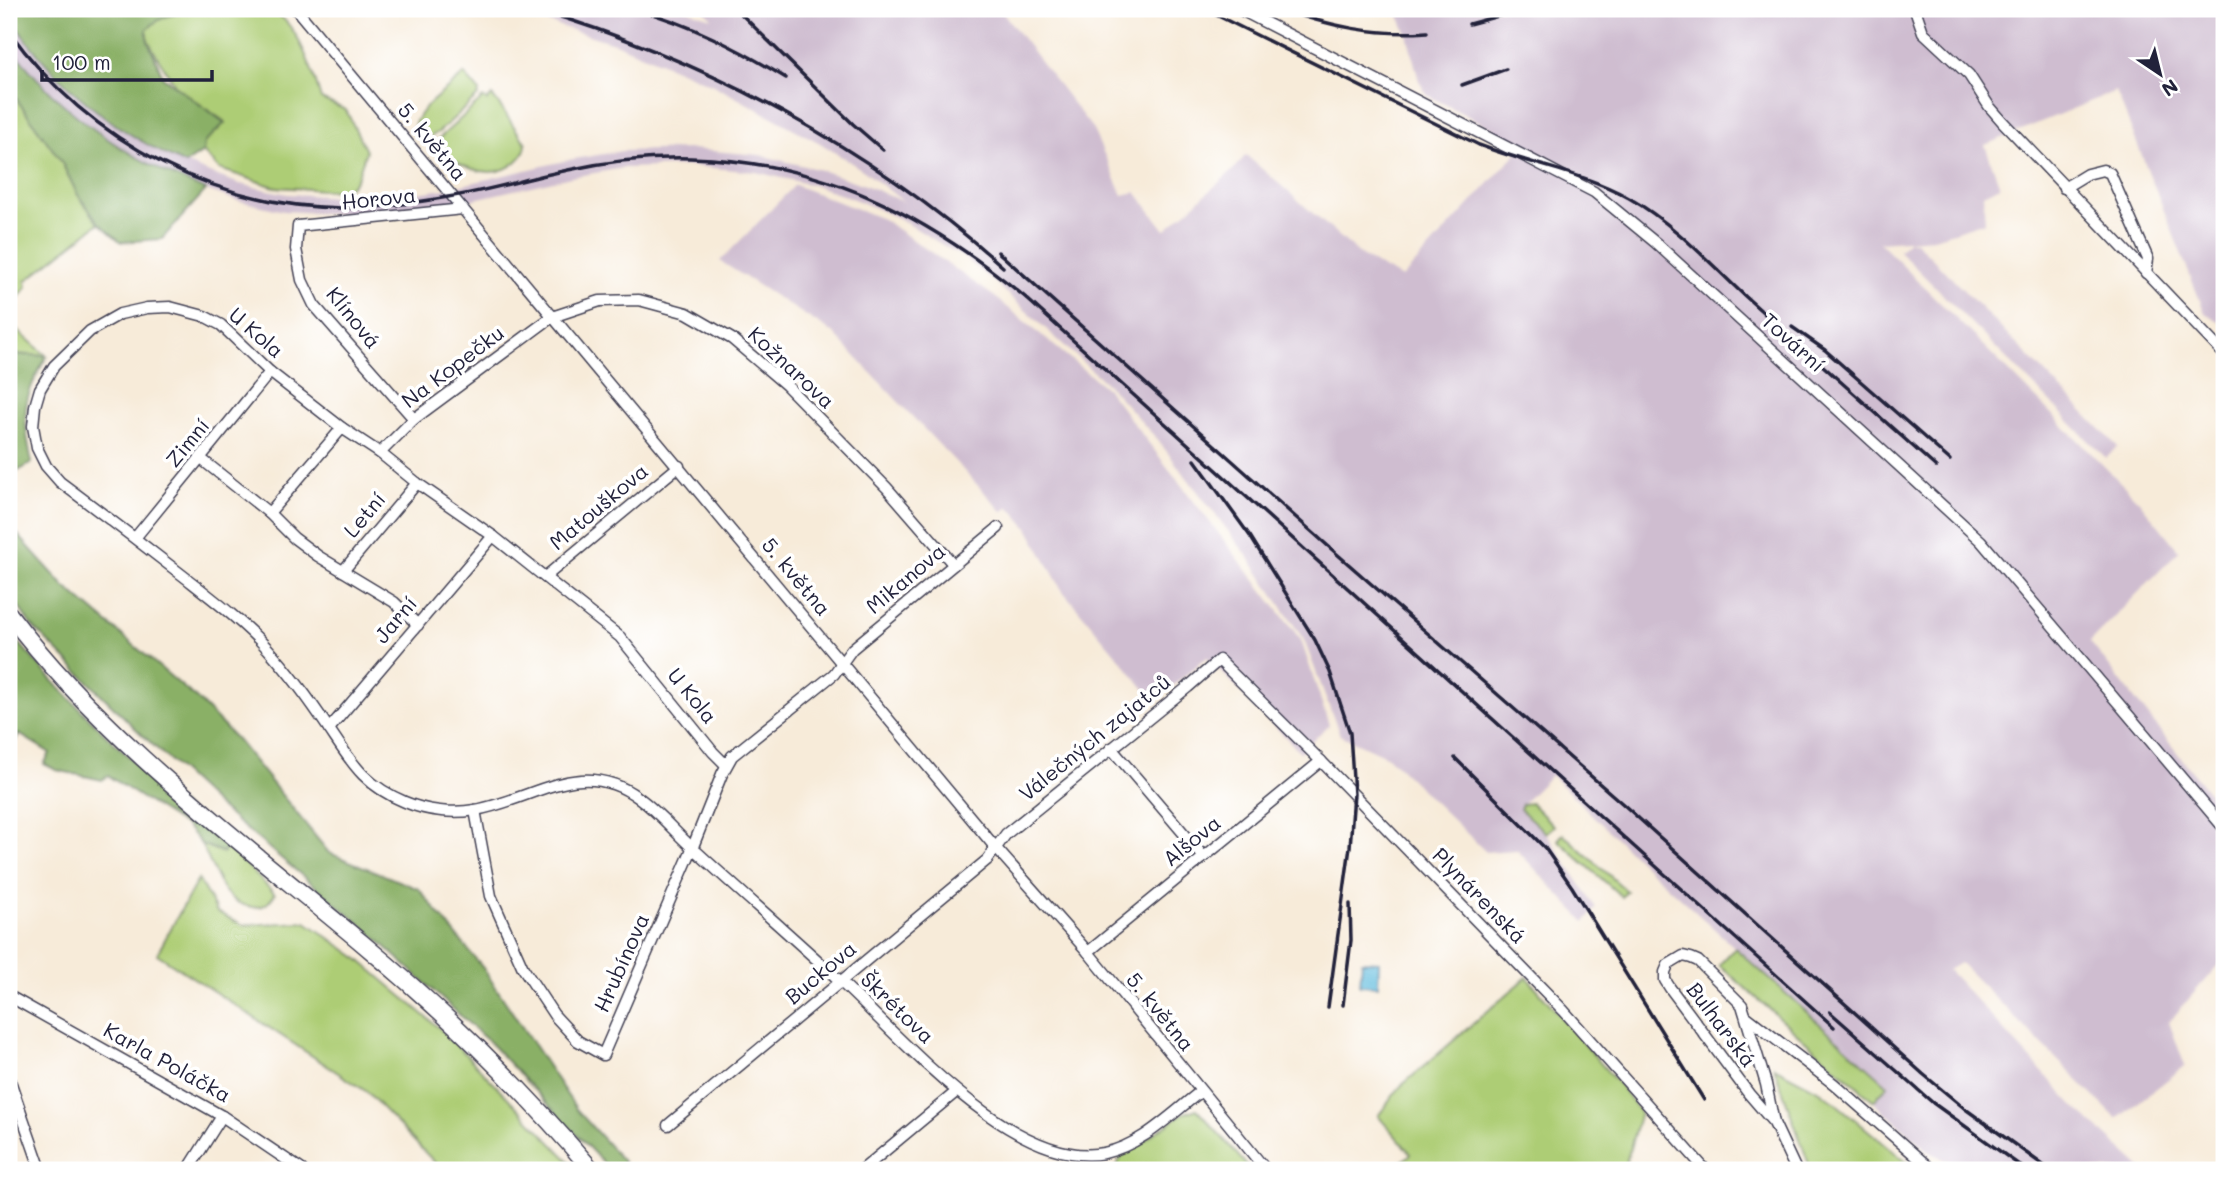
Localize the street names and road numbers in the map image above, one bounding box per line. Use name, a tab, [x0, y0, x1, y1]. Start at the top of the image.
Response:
street label: 5. května	[393, 96, 474, 186]
street label: Horova	[340, 180, 417, 215]
street label: Klínová	[321, 281, 387, 354]
street label: U Kola	[224, 301, 290, 363]
street label: Tovární	[1757, 306, 1831, 377]
street label: Na Kopečku	[395, 318, 509, 413]
street label: Kožnarova	[743, 320, 841, 414]
street label: Zimní	[159, 412, 215, 472]
street label: Matouškova	[543, 457, 653, 555]
street label: Letní	[337, 486, 391, 542]
street label: 5. května	[757, 531, 838, 621]
street label: Mikanova	[860, 537, 950, 619]
street label: Jarní	[367, 590, 422, 648]
street label: U Kola	[662, 662, 724, 729]
street label: Válečných zajatců	[1013, 667, 1175, 806]
street label: Alšova	[1157, 808, 1225, 871]
street label: Plynárenská	[1428, 841, 1533, 949]
street label: Hrubínova	[587, 909, 654, 1016]
street label: Buckova	[779, 934, 861, 1009]
street label: Škrétova	[855, 965, 941, 1049]
street label: 5. května	[1121, 966, 1201, 1056]
street label: Bulharská	[1681, 976, 1763, 1072]
street label: Karla Poláčka	[99, 1016, 236, 1108]

